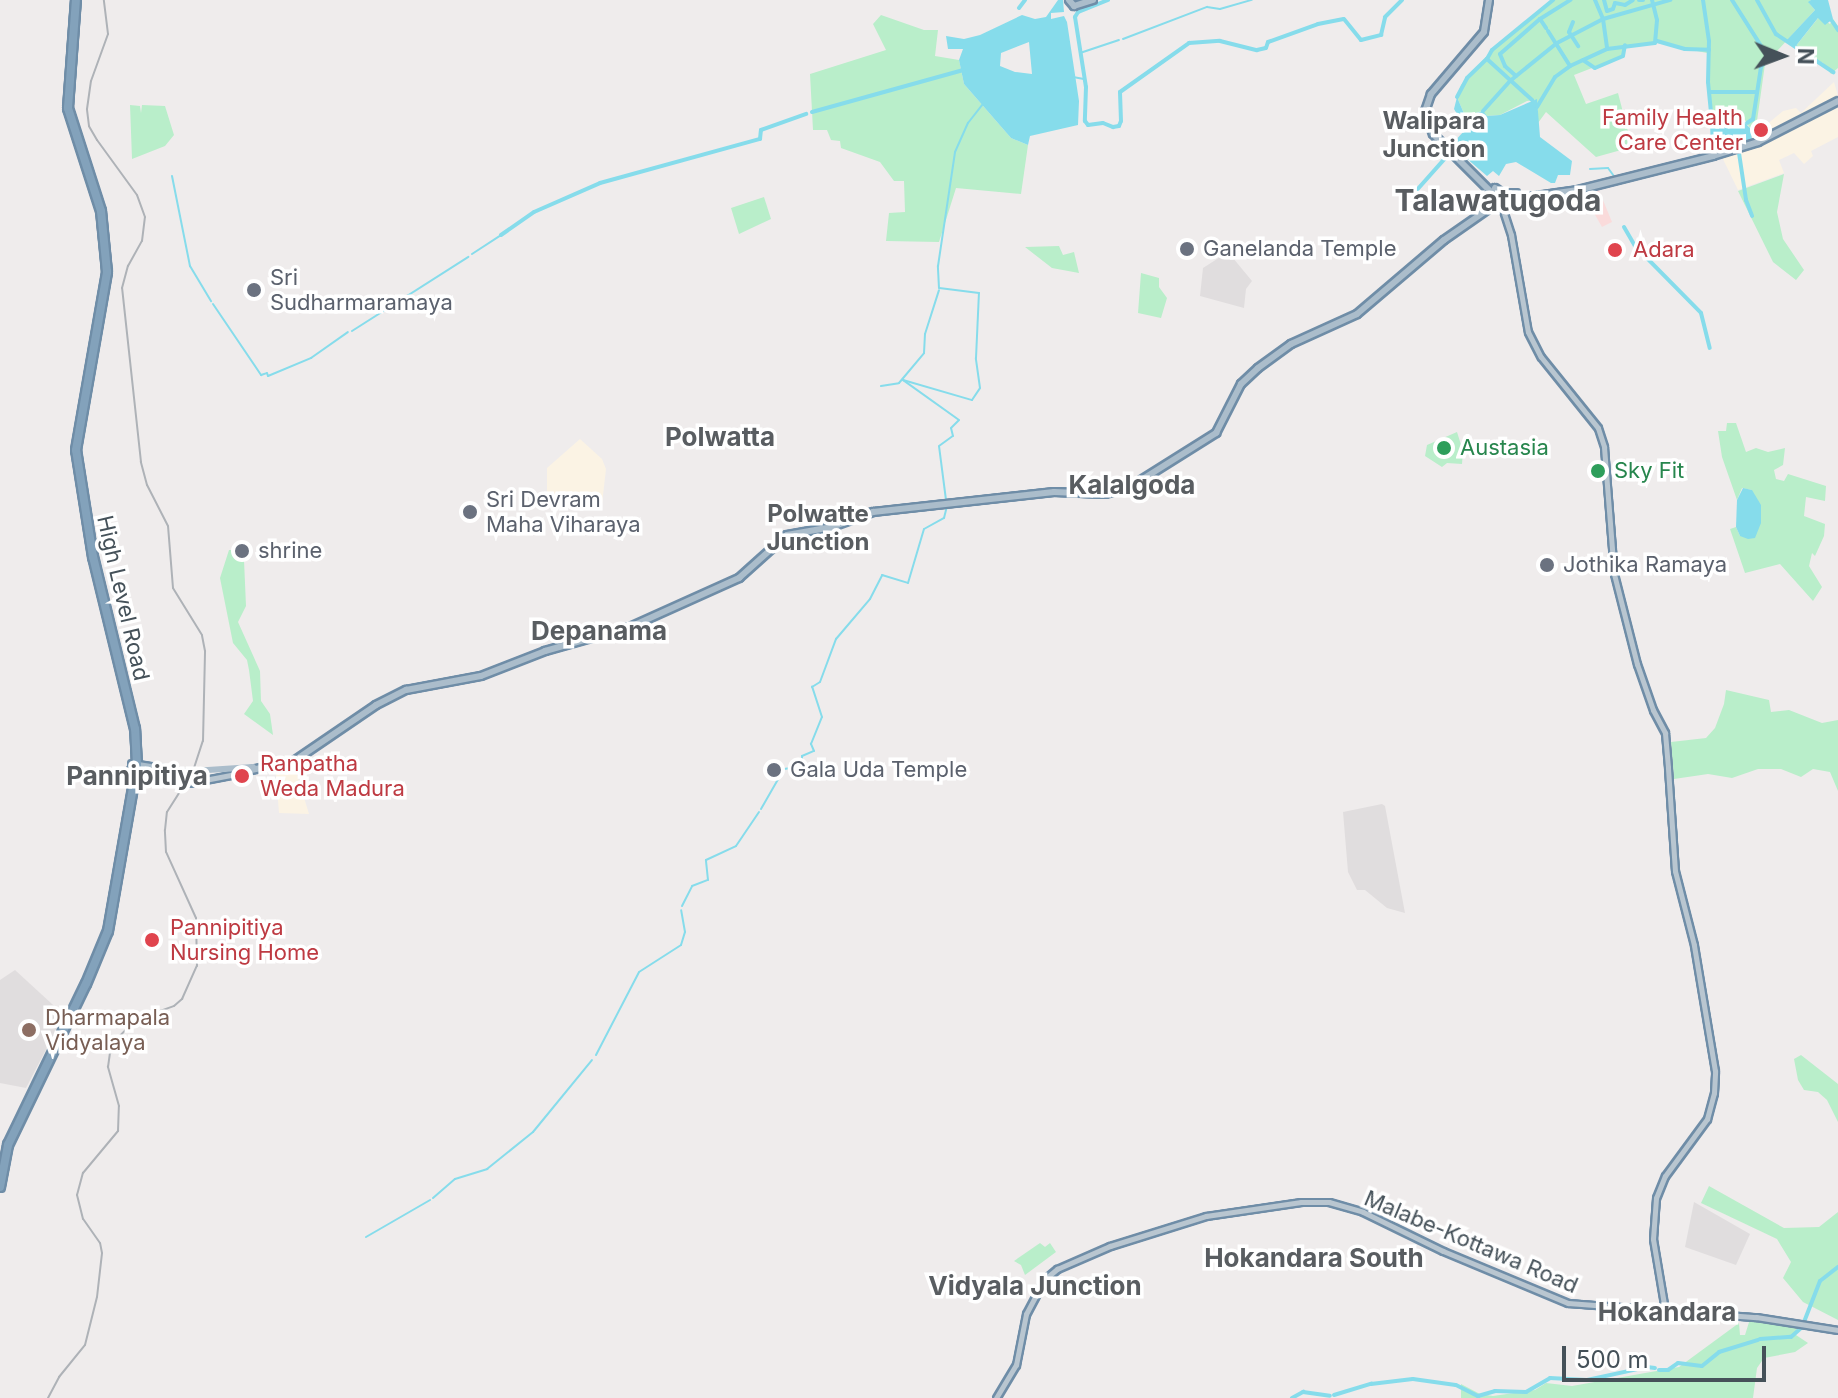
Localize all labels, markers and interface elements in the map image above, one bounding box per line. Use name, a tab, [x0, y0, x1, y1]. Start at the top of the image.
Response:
north arrow	[1742, 16, 1822, 96]
text: N	[1793, 48, 1819, 65]
place label: Family Health Care Center	[1602, 104, 1743, 156]
district label: Walipara Junction	[1382, 107, 1486, 163]
marker: Family Health Care Center	[1750, 119, 1772, 141]
district label: Talawatugoda	[1395, 182, 1601, 218]
place label: Ganelanda Temple	[1203, 236, 1396, 262]
place label: Adara	[1633, 237, 1695, 263]
marker: Adara	[1604, 239, 1626, 261]
marker: Ganelanda Temple	[1178, 240, 1196, 258]
place label: Sri Sudharmaramaya	[270, 264, 453, 316]
marker: Sri Sudharmaramaya	[245, 281, 263, 299]
district label: Polwatta	[665, 421, 775, 453]
place label: Austasia	[1460, 435, 1549, 461]
marker: Austasia	[1435, 439, 1453, 457]
place label: Sky Fit	[1614, 458, 1684, 484]
marker: Sky Fit	[1589, 462, 1607, 480]
district label: Kalalgoda	[1069, 469, 1195, 501]
place label: Sri Devram Maha Viharaya	[486, 486, 641, 538]
district label: Polwatte Junction	[767, 500, 869, 556]
marker: Sri Devram Maha Viharaya	[461, 503, 479, 521]
street label: High Level Road	[91, 513, 155, 683]
place label: shrine	[258, 538, 322, 564]
marker: shrine	[233, 542, 251, 560]
place label: Jothika Ramaya	[1563, 552, 1727, 578]
marker: Jothika Ramaya	[1538, 556, 1556, 574]
district label: Depanama	[531, 615, 667, 647]
place label: Ranpatha Weda Madura	[260, 750, 405, 802]
place label: Gala Uda Temple	[790, 757, 967, 783]
district label: Pannipitiya	[66, 760, 208, 792]
marker: Gala Uda Temple	[765, 761, 783, 779]
marker: Ranpatha Weda Madura	[231, 765, 253, 787]
place label: Pannipitiya Nursing Home	[170, 914, 319, 966]
marker: Pannipitiya Nursing Home	[141, 929, 163, 951]
place label: Dharmapala Vidyalaya	[45, 1004, 170, 1056]
marker: Dharmapala Vidyalaya	[20, 1021, 38, 1039]
street label: Malabe-Kottawa Road	[1360, 1185, 1582, 1299]
district label: Hokandara South	[1204, 1242, 1424, 1274]
district label: Vidyala Junction	[928, 1270, 1142, 1302]
district label: Hokandara	[1598, 1296, 1736, 1328]
scale bar	[1566, 1330, 1770, 1380]
text: 500 m	[1576, 1345, 1649, 1374]

